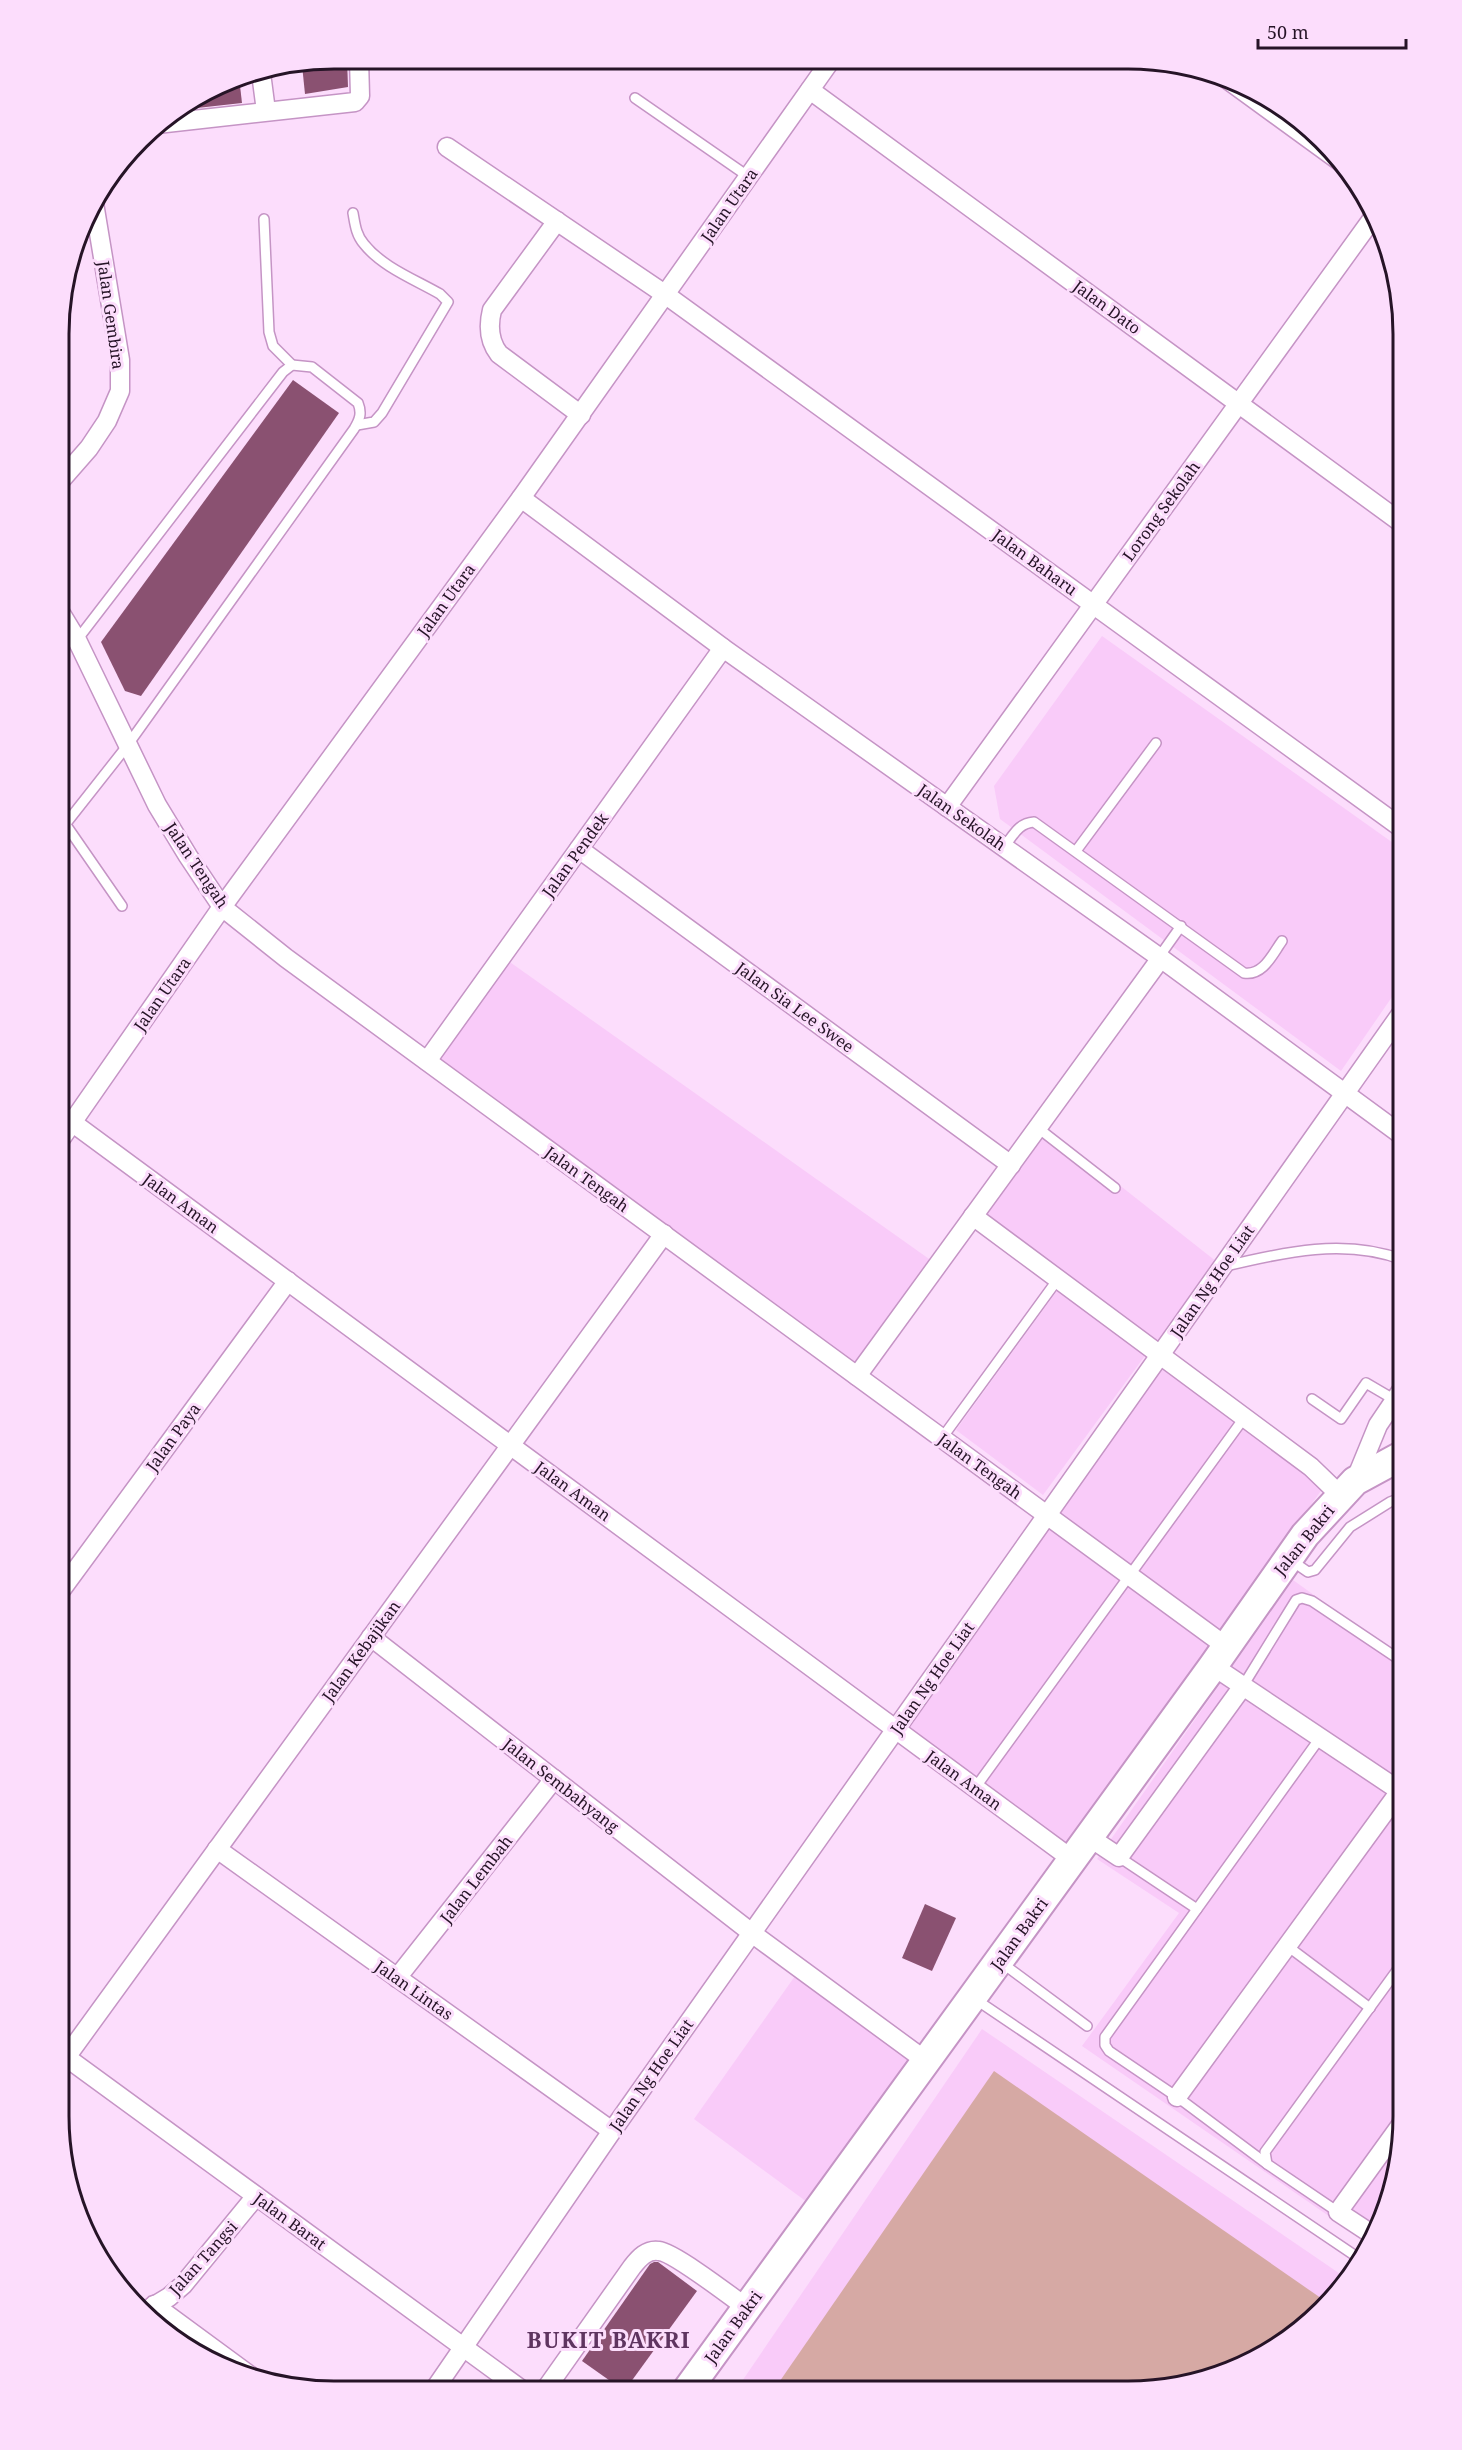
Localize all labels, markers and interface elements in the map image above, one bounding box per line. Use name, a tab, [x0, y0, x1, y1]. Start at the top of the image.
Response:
scale bar	[1258, 12, 1406, 50]
text: 50 m	[1267, 20, 1309, 44]
street label: Jalan Utara	[695, 164, 763, 247]
street label: Jalan Gembira	[92, 258, 130, 371]
street label: Jalan Dato	[1068, 274, 1145, 339]
street label: Lorong Sekolah	[1117, 457, 1205, 565]
street label: Jalan Baharu	[987, 523, 1082, 600]
street label: Jalan Utara	[411, 559, 480, 642]
street label: Jalan Sekolah	[913, 778, 1010, 856]
street label: Jalan Pendek	[536, 808, 614, 903]
street label: Jalan Tengah	[160, 817, 234, 912]
street label: Jalan Utara	[128, 953, 196, 1036]
street label: Jalan Sia Lee Swee	[731, 956, 858, 1057]
street label: Jalan Tengah	[540, 1140, 633, 1217]
street label: Jalan Aman	[138, 1167, 223, 1238]
street label: Jalan Ng Hoe Liat	[1164, 1220, 1259, 1342]
street label: Jalan Paya	[140, 1398, 205, 1476]
street label: Jalan Tengah	[933, 1427, 1026, 1504]
street label: Jalan Aman	[530, 1455, 615, 1526]
street label: Jalan Bakri	[1268, 1500, 1339, 1581]
street label: Jalan Kebajikan	[316, 1596, 405, 1707]
street label: Jalan Ng Hoe Liat	[884, 1617, 979, 1739]
street label: Jalan Sembahyang	[498, 1732, 624, 1837]
street label: Jalan Aman	[921, 1744, 1006, 1815]
street label: Jalan Lembah	[434, 1831, 517, 1928]
street label: Jalan Bakri	[985, 1893, 1053, 1976]
street label: Jalan Lintas	[370, 1954, 457, 2025]
street label: Jalan Ng Hoe Liat	[603, 2014, 698, 2136]
street label: Jalan Barat	[249, 2187, 331, 2255]
street label: Jalan Tangsi	[163, 2216, 242, 2301]
street label: Jalan Bakri	[699, 2286, 767, 2369]
district label: BUKIT BAKRI	[527, 2324, 691, 2354]

